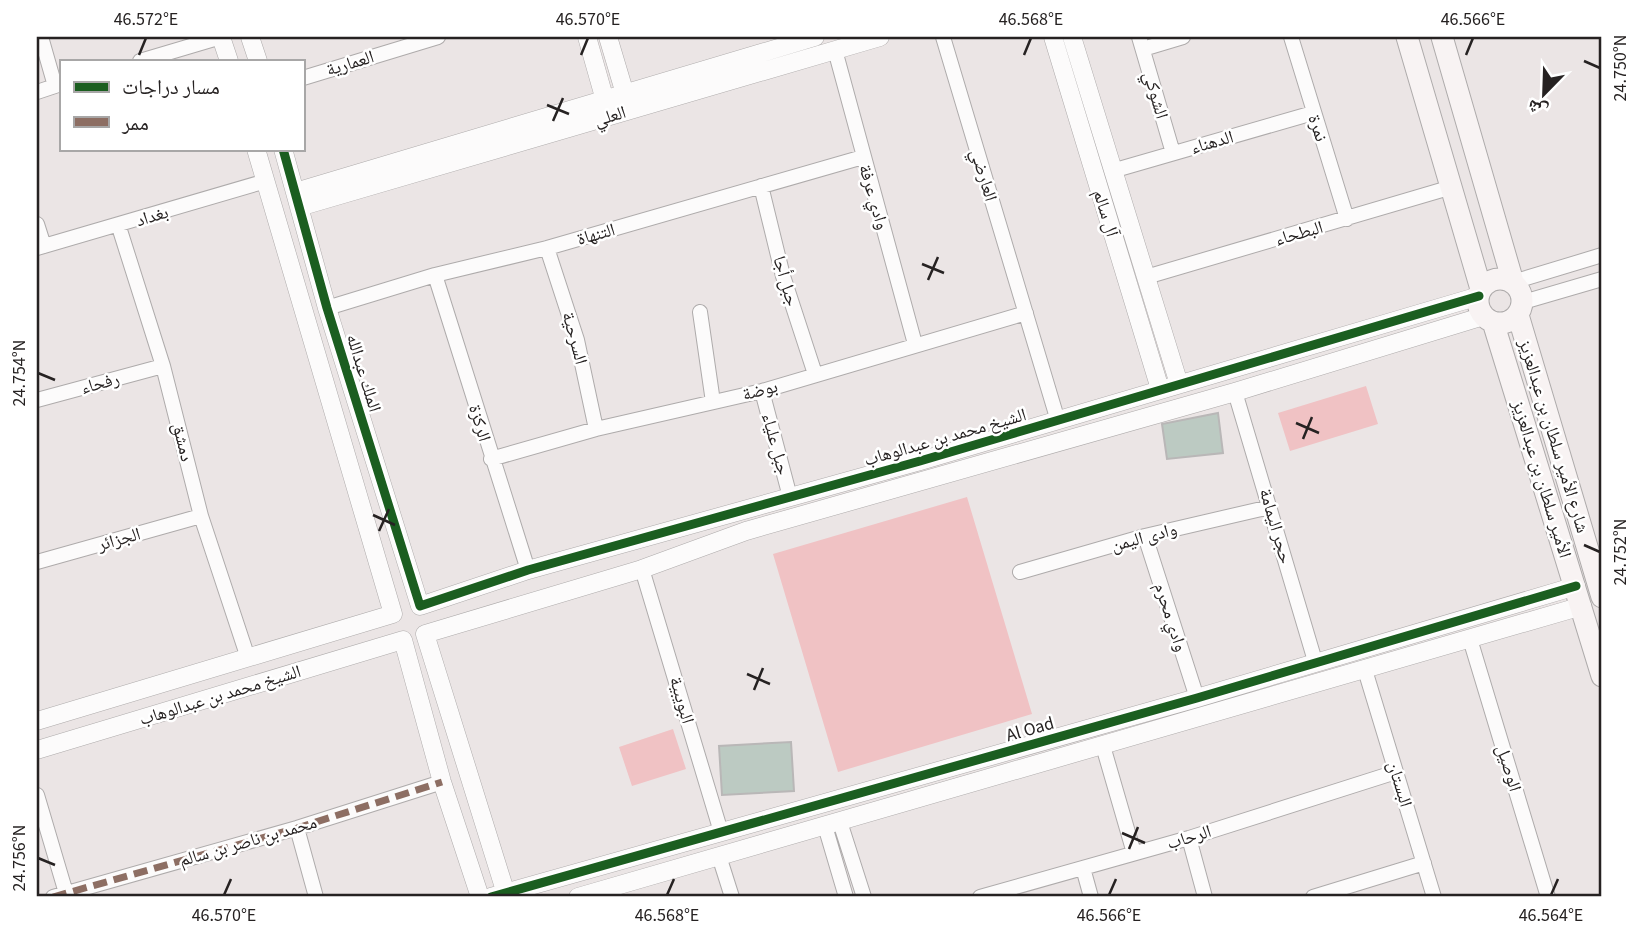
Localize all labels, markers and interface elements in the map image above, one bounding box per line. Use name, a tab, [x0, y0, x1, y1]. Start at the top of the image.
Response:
text: 46.572°E	[114, 7, 178, 32]
text: 46.570°E	[556, 7, 620, 32]
text: 46.568°E	[999, 7, 1063, 32]
text: 46.566°E	[1441, 7, 1505, 32]
text: 24.750°N	[1608, 35, 1633, 101]
street label: العمارية	[323, 44, 377, 83]
legend	[60, 60, 304, 150]
north arrow	[1510, 60, 1580, 130]
street label: الشوكي	[1135, 68, 1174, 122]
text: مسار دراجات	[122, 72, 220, 102]
text: ش	[1523, 92, 1553, 125]
street label: العلي	[591, 100, 630, 135]
text: ممر	[121, 108, 149, 138]
street label: نمرة	[1301, 111, 1334, 145]
street label: الدهناء	[1188, 124, 1236, 160]
street label: العارضي	[962, 146, 1003, 205]
street label: وادي عرفة	[851, 162, 895, 233]
street label: آل سالم	[1087, 186, 1125, 240]
street label: بغداد	[133, 200, 171, 233]
street label: البطحاء	[1272, 215, 1326, 252]
street label: التنهاة	[574, 217, 618, 252]
street label: جبل أجا	[766, 253, 805, 309]
street label: السرحية	[556, 309, 593, 367]
street label: الملك عبدالله	[340, 331, 387, 415]
street label: شارع الأمير سلطان بن عبدالعزيز	[1514, 336, 1594, 536]
text: 24.754°N	[7, 340, 32, 406]
street label: رفحاء	[78, 366, 122, 401]
street label: بوضة	[740, 374, 781, 407]
street label: الأمير سلطان بن عبدالعزيز	[1508, 398, 1576, 560]
street label: الركزة	[462, 402, 497, 445]
street label: الشيخ محمد بن عبدالوهاب	[861, 402, 1029, 473]
street label: جبل علياء	[755, 410, 796, 478]
street label: دمشق	[166, 420, 199, 464]
street label: حجر اليمامة	[1253, 486, 1298, 567]
street label: وادى اليمن	[1108, 517, 1180, 558]
text: 24.752°N	[1608, 519, 1633, 585]
street label: الجزائر	[94, 521, 144, 558]
street label: وادي محرم	[1146, 579, 1193, 655]
street label: الشيخ محمد بن عبدالوهاب	[136, 659, 304, 732]
street label: البويبية	[663, 674, 700, 727]
street label: Al Oad	[1003, 711, 1057, 748]
street label: الوصيل	[1490, 742, 1527, 795]
street label: البستان	[1381, 758, 1418, 810]
street label: محمد بن ناصر بن سالم	[176, 810, 320, 873]
street label: الرحاب	[1164, 819, 1214, 856]
text: 24.756°N	[7, 825, 32, 891]
text: 46.570°E	[192, 903, 256, 928]
text: 46.568°E	[635, 903, 699, 928]
text: 46.566°E	[1077, 903, 1141, 928]
text: 46.564°E	[1519, 903, 1583, 928]

